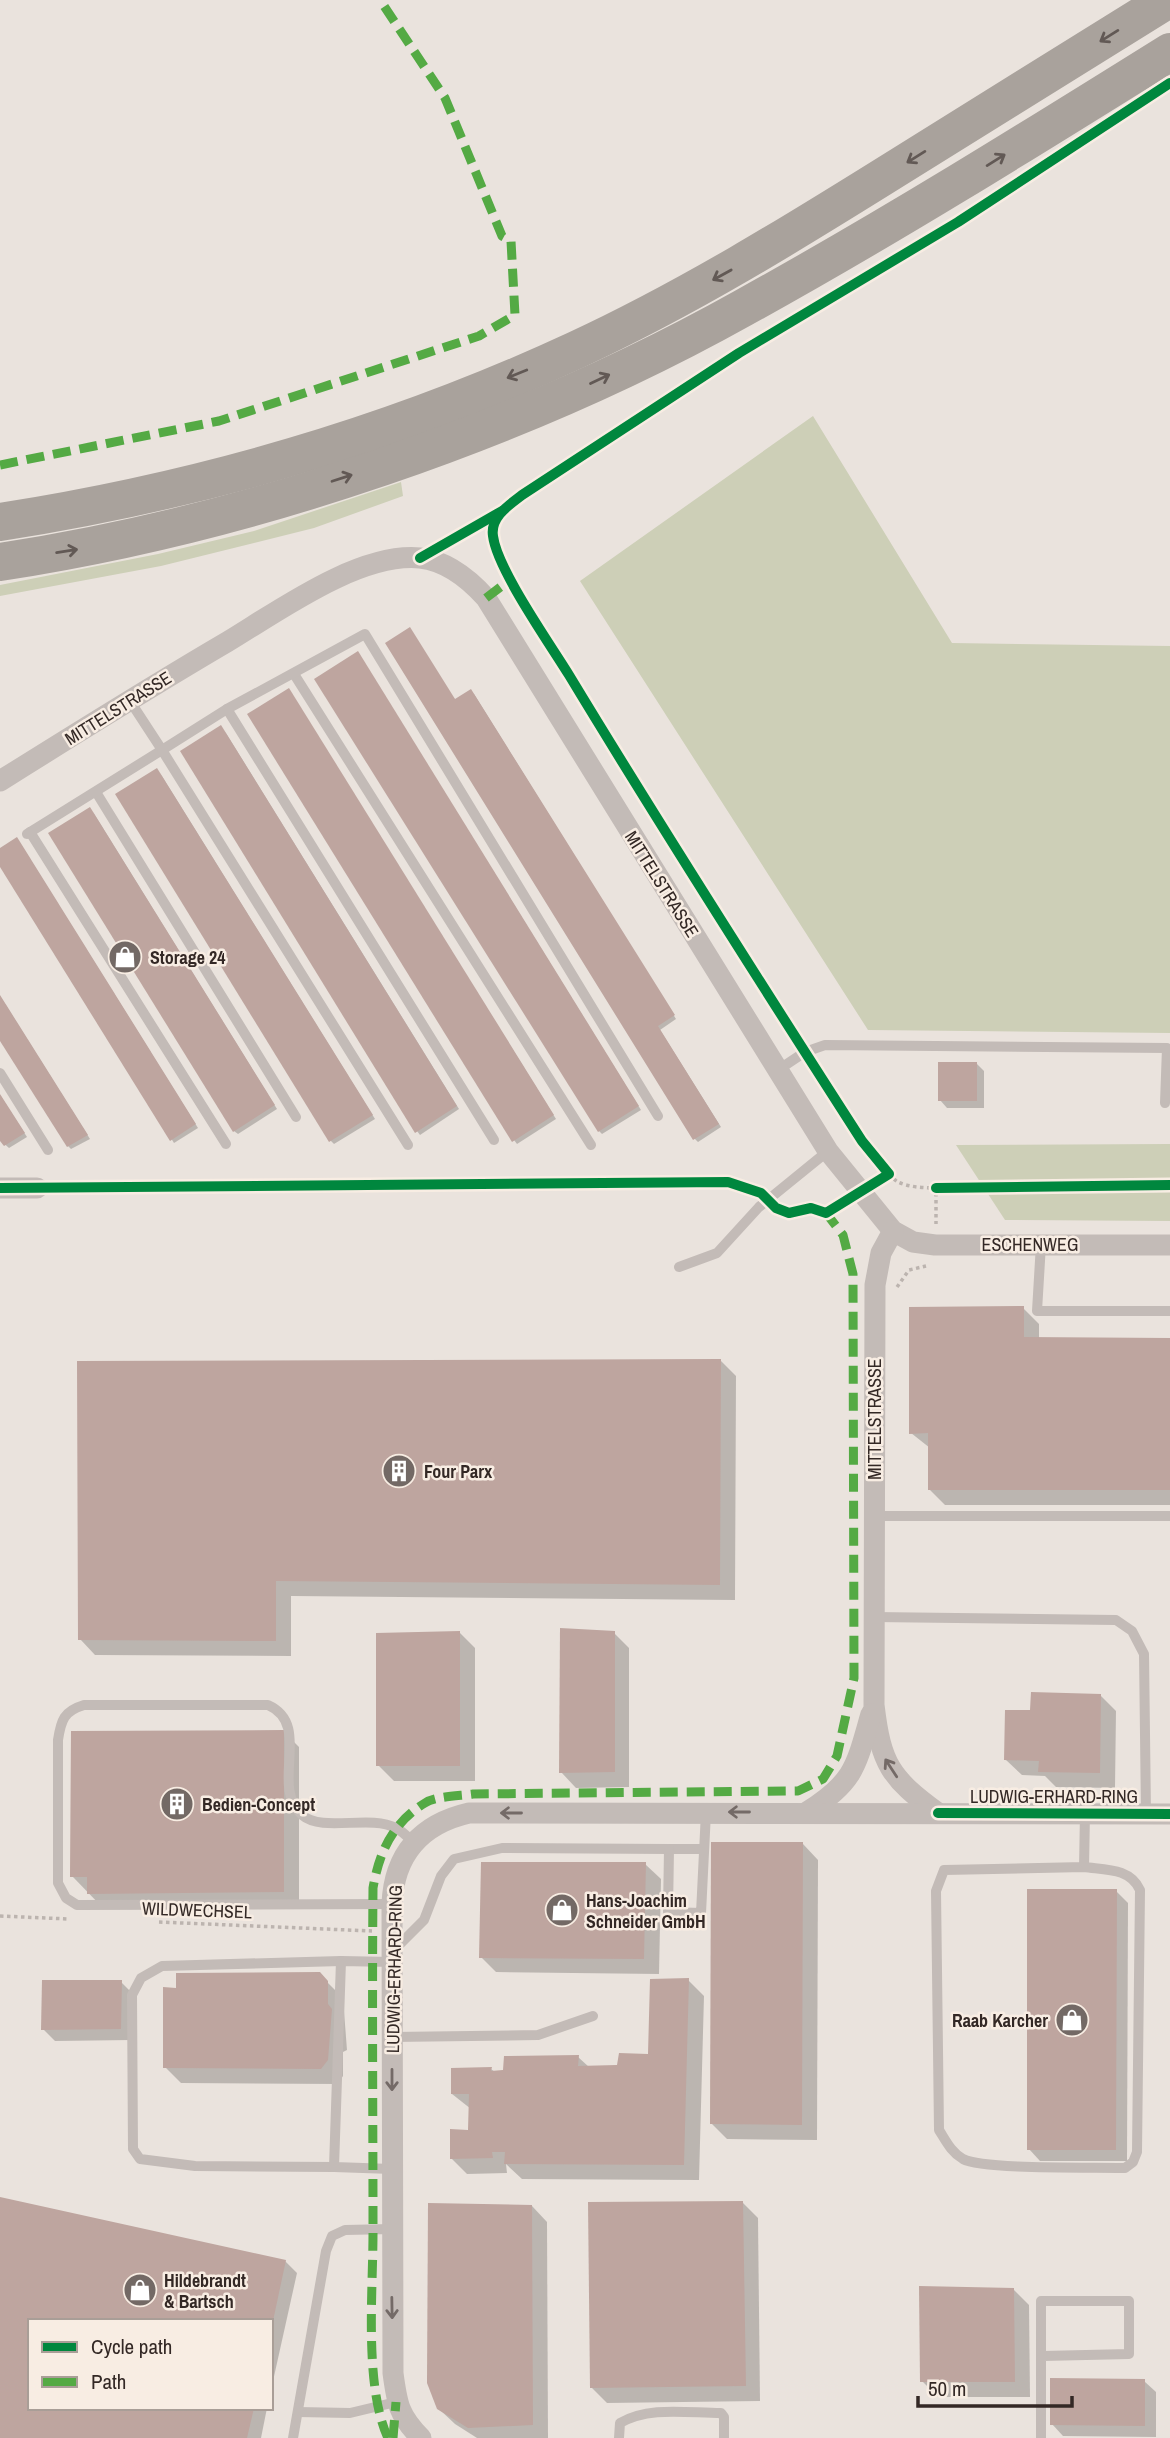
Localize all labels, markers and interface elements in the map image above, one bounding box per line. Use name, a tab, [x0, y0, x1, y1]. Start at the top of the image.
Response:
one-way arrow	[1100, 29, 1119, 44]
one-way arrow	[907, 149, 926, 164]
one-way arrow	[986, 152, 1005, 167]
one-way arrow	[712, 268, 732, 282]
one-way arrow	[507, 369, 529, 382]
one-way arrow	[589, 372, 610, 385]
one-way arrow	[331, 471, 353, 484]
one-way arrow	[56, 544, 78, 557]
street label: MITTELSTRASSE	[60, 665, 176, 751]
street label: MITTELSTRASSE	[619, 826, 705, 942]
shop icon: Storage 24	[106, 938, 144, 976]
place label: Storage 24	[150, 945, 226, 970]
street label: ESCHENWEG	[982, 1232, 1078, 1257]
street label: MITTELSTRASSE	[862, 1358, 887, 1480]
building icon: Four Parx	[380, 1452, 418, 1490]
place label: Four Parx	[424, 1459, 493, 1484]
one-way arrow	[883, 1758, 897, 1778]
street label: LUDWIG-ERHARD-RING	[970, 1784, 1138, 1809]
building icon: Bedien-Concept	[158, 1785, 196, 1823]
place label: Bedien-Concept	[202, 1792, 315, 1817]
one-way arrow	[728, 1805, 751, 1819]
one-way arrow	[500, 1806, 523, 1820]
street label: LUDWIG-ERHARD-RING	[380, 1885, 408, 2053]
place label: Hans-Joachim Schneider GmbH	[586, 1888, 706, 1934]
shop icon: Hans-Joachim Schneider GmbH	[543, 1891, 581, 1929]
street label: WILDWECHSEL	[142, 1896, 252, 1924]
shop icon: Raab Karcher	[1053, 2001, 1091, 2039]
place label: Raab Karcher	[952, 2008, 1048, 2033]
one-way arrow	[385, 2069, 399, 2092]
place label: Hildebrandt & Bartsch	[164, 2268, 246, 2314]
shop icon: Hildebrandt & Bartsch	[121, 2271, 159, 2309]
one-way arrow	[386, 2296, 399, 2319]
legend	[28, 2319, 273, 2410]
text: Cycle path	[91, 2332, 172, 2361]
scale bar	[918, 2364, 1072, 2408]
text: Path	[91, 2367, 126, 2396]
text: 50 m	[928, 2374, 966, 2403]

